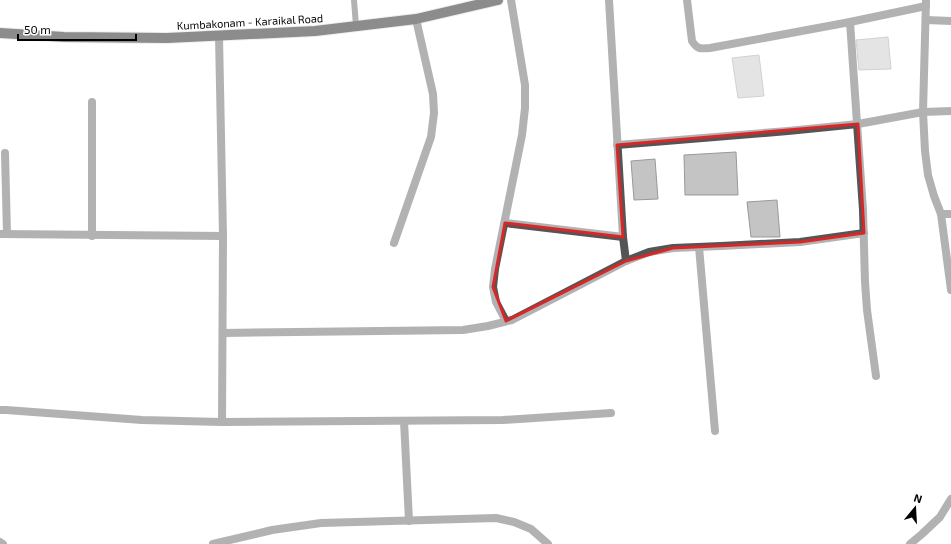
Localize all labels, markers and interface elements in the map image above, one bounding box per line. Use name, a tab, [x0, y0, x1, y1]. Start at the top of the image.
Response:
street label: Kumbakonam - Karaikal Road	[177, 11, 323, 32]
scale bar	[18, 16, 136, 42]
text: 50 m	[24, 22, 51, 36]
north arrow	[895, 488, 935, 528]
text: N	[912, 491, 924, 505]

